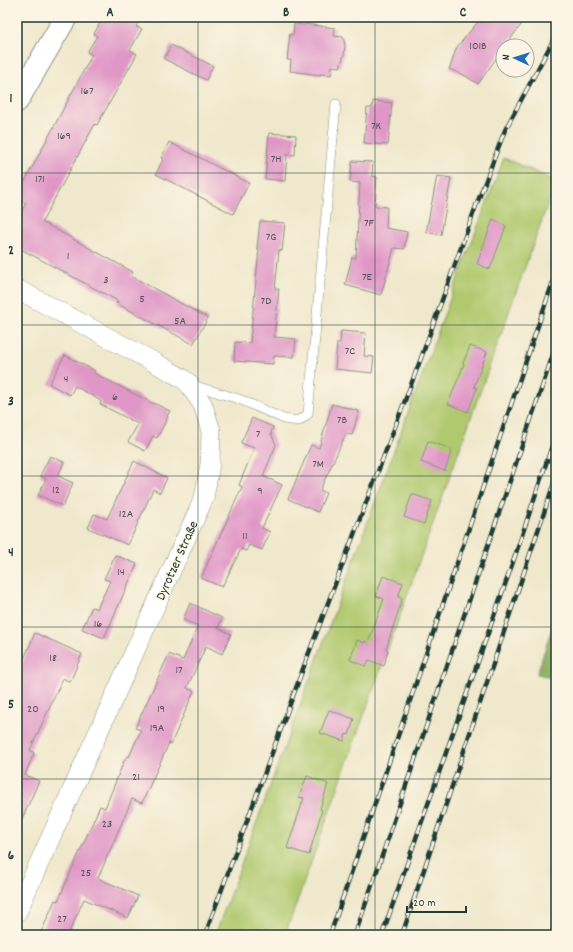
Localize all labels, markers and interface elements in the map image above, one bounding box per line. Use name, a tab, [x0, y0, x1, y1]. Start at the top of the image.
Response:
text: A	[106, 4, 114, 23]
text: B	[283, 4, 289, 23]
text: C	[460, 4, 467, 23]
house number: 101B	[469, 38, 487, 55]
north arrow	[495, 38, 535, 78]
text: N	[499, 54, 515, 61]
house number: 167	[80, 83, 94, 100]
text: 1	[10, 90, 13, 109]
house number: 7K	[371, 118, 382, 135]
house number: 169	[57, 128, 71, 145]
house number: 7H	[271, 151, 281, 168]
house number: 171	[35, 171, 45, 188]
house number: 7F	[364, 215, 375, 232]
house number: 7G	[266, 229, 276, 246]
text: 2	[8, 242, 14, 261]
house number: 1	[67, 248, 69, 265]
house number: 7E	[362, 269, 373, 286]
house number: 3	[103, 272, 109, 289]
house number: 5	[139, 291, 145, 308]
house number: 7D	[261, 293, 271, 310]
house number: 5A	[174, 313, 187, 330]
house number: 7C	[345, 343, 355, 360]
house number: 4	[64, 371, 69, 388]
house number: 6	[112, 389, 118, 406]
text: 3	[8, 393, 14, 412]
house number: 7B	[337, 412, 347, 429]
house number: 7	[256, 426, 261, 443]
house number: 7M	[312, 456, 324, 473]
house number: 12	[52, 482, 60, 499]
house number: 9	[257, 483, 263, 500]
house number: 12A	[119, 506, 134, 523]
street label: Dyrotzer Straße	[151, 518, 204, 604]
house number: 11	[242, 528, 248, 545]
text: 4	[8, 544, 14, 563]
house number: 14	[117, 564, 125, 581]
house number: 16	[94, 616, 102, 633]
house number: 18	[49, 650, 57, 667]
house number: 17	[175, 662, 183, 679]
text: 5	[8, 696, 14, 715]
house number: 20	[27, 701, 39, 718]
house number: 19	[157, 701, 165, 718]
house number: 19A	[150, 720, 165, 737]
house number: 21	[132, 769, 140, 786]
house number: 23	[102, 816, 112, 833]
text: 6	[8, 847, 15, 866]
house number: 25	[81, 865, 91, 882]
scale bar	[407, 888, 466, 914]
text: 20 m	[413, 895, 436, 912]
house number: 27	[57, 911, 67, 928]

